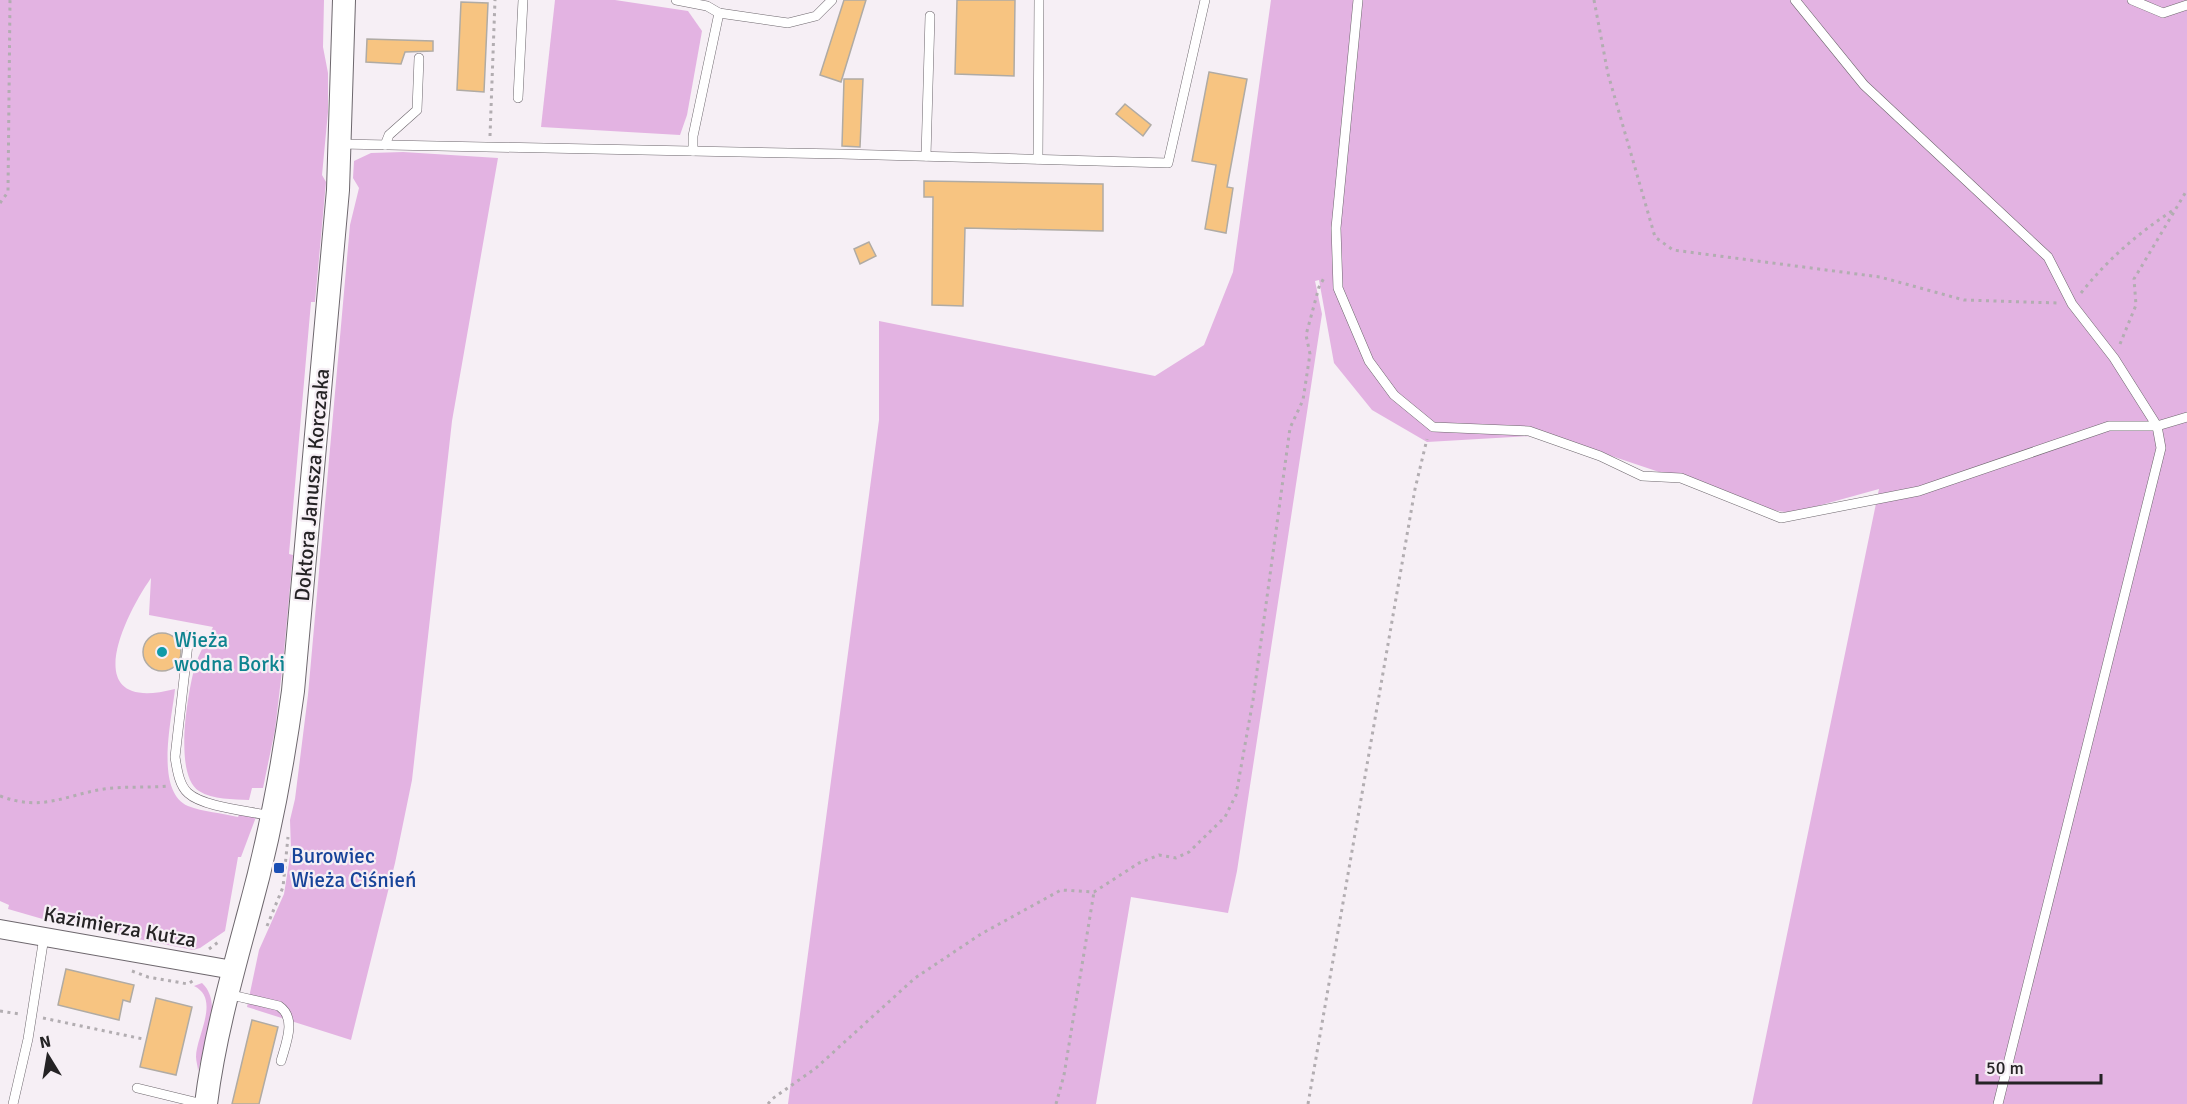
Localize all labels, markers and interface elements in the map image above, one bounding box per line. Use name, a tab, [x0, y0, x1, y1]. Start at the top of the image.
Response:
street label: Doktora Janusza Korczaka	[289, 367, 335, 603]
place label: Wieża wodna Borki	[174, 627, 285, 677]
marker: Wieża wodna Borki	[155, 645, 169, 659]
place label: Burowiec Wieża Ciśnień	[291, 843, 416, 893]
marker: Burowiec Wieża Ciśnień	[272, 861, 286, 875]
street label: Kazimierza Kutza	[41, 901, 199, 953]
north arrow	[18, 1026, 78, 1086]
text: N	[38, 1031, 53, 1053]
scale bar	[1977, 1047, 2102, 1085]
text: 50 m	[1986, 1057, 2024, 1079]

